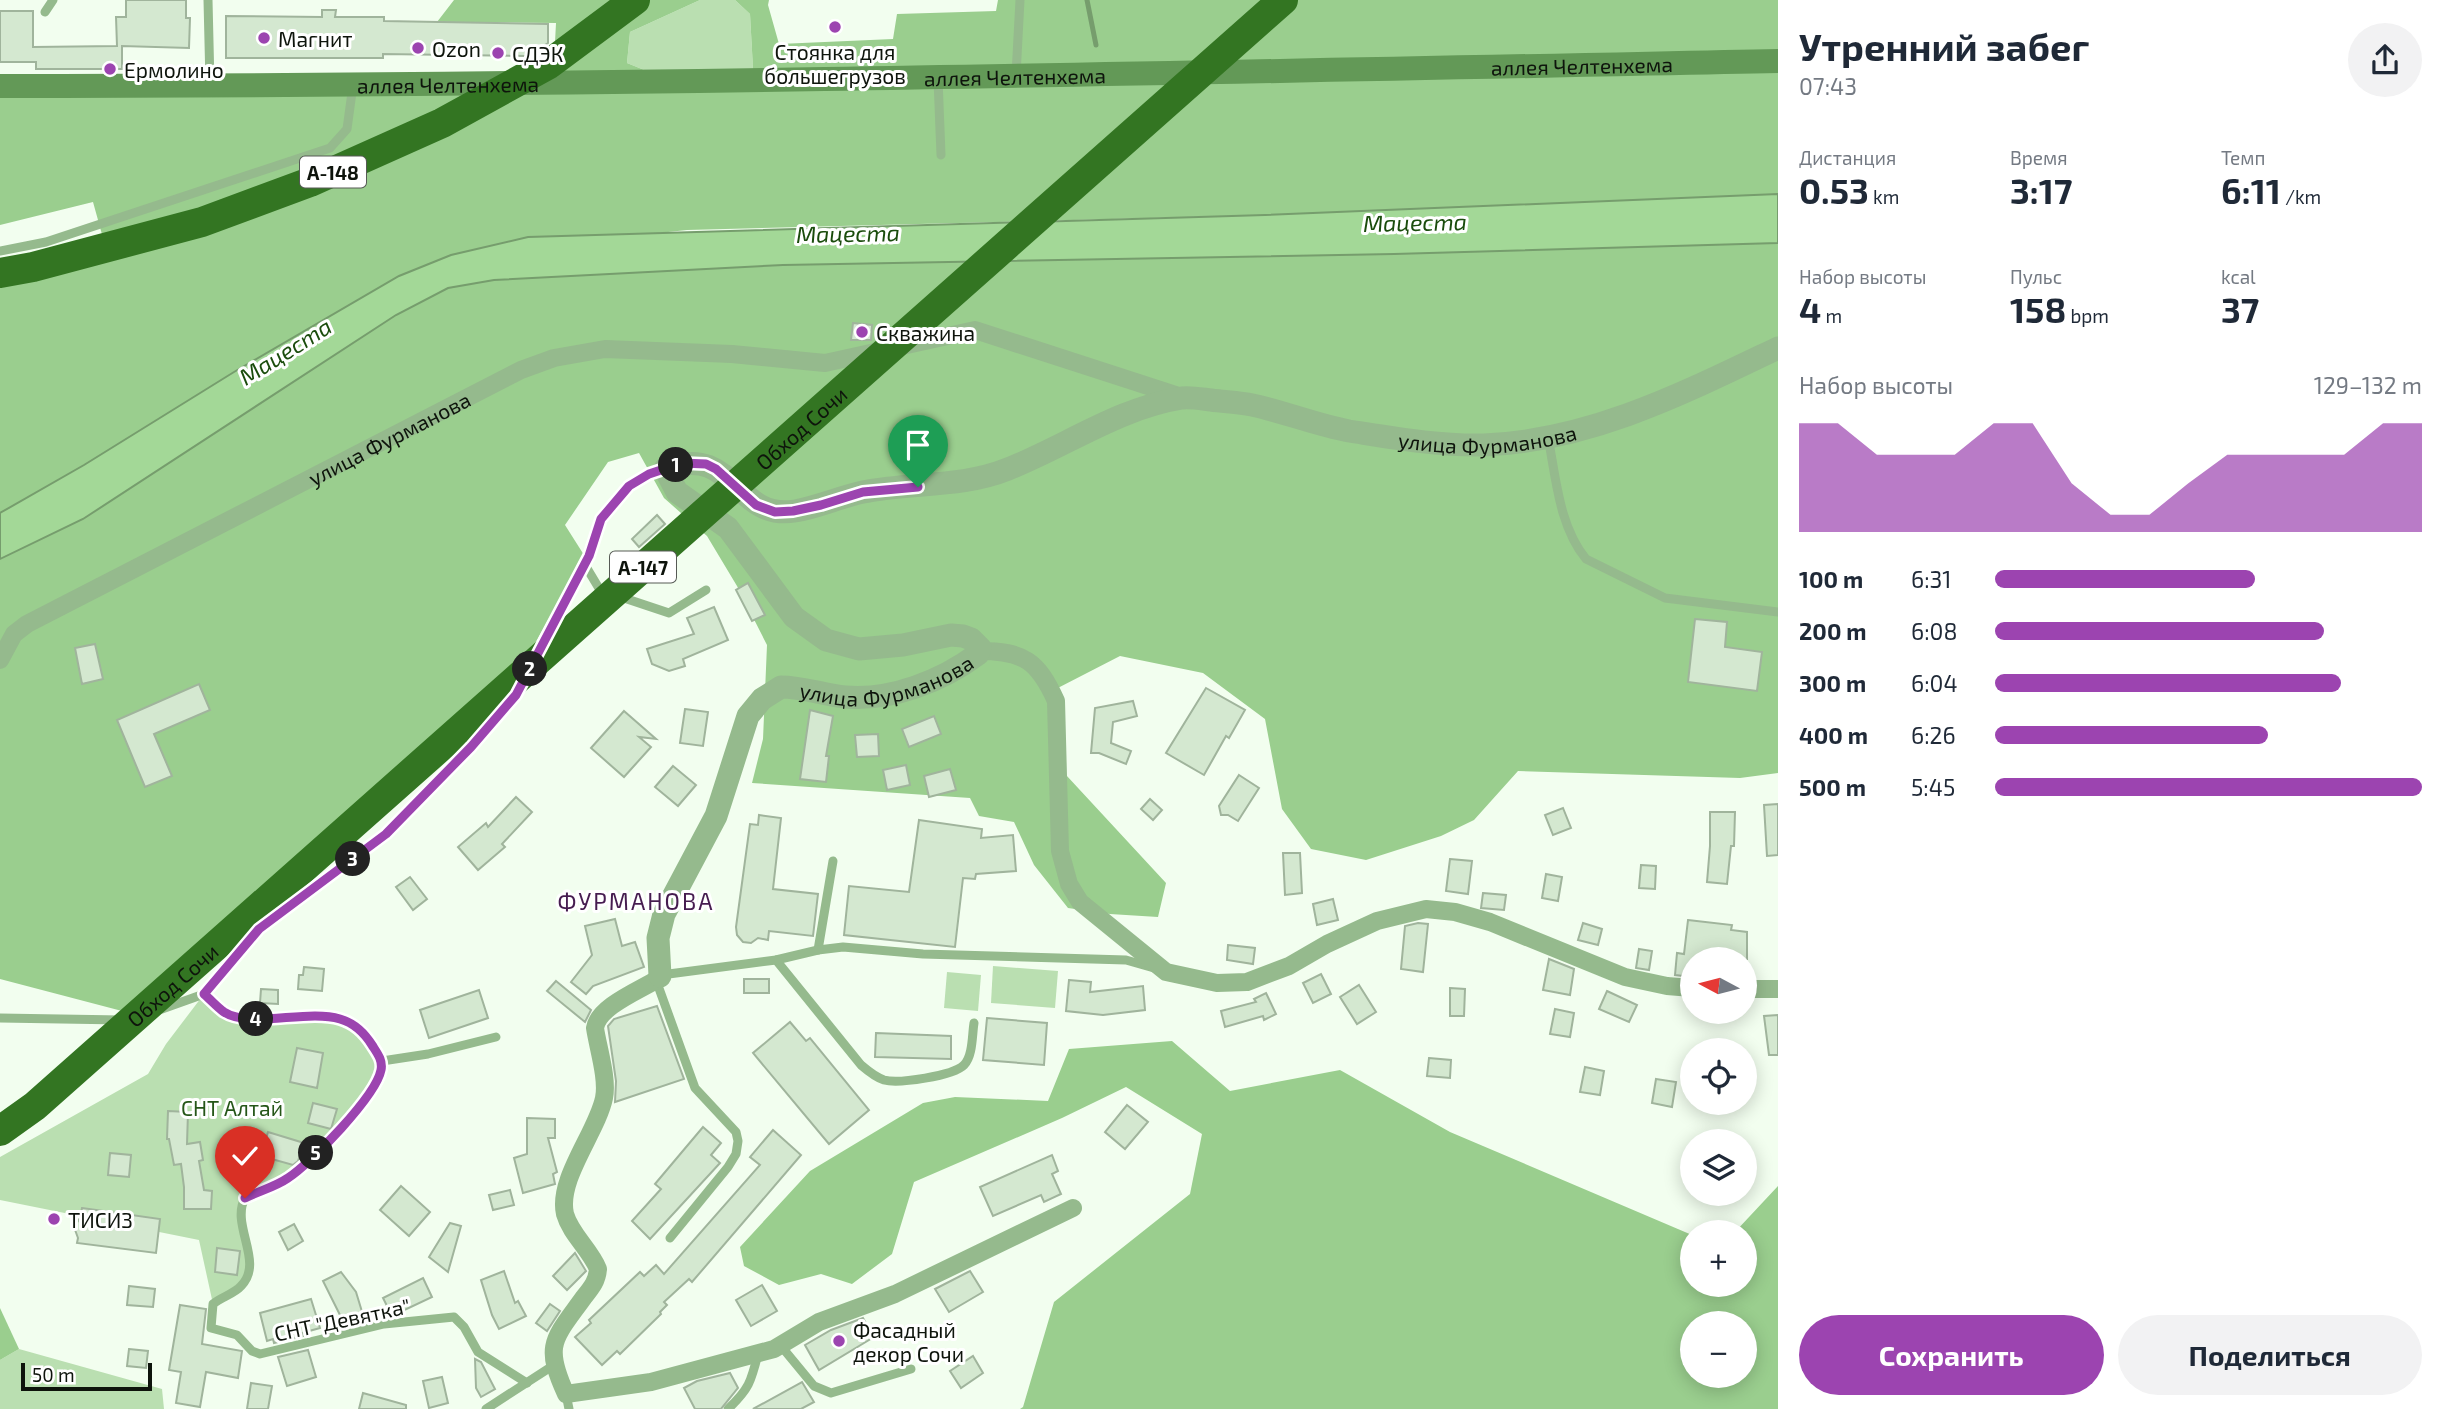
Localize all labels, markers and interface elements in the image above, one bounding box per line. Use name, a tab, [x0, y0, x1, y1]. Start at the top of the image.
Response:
marker: Стоянка для большегрузов	[827, 19, 843, 35]
text: Утренний забег	[1799, 23, 2089, 69]
button: share	[2348, 23, 2422, 97]
place label: Магнит	[278, 26, 353, 51]
marker: Магнит	[256, 30, 272, 46]
place label: Ozon	[432, 36, 481, 61]
place label: Стоянка для большегрузов	[764, 39, 906, 89]
marker: Ozon	[410, 40, 426, 56]
place label: СДЭК	[512, 41, 563, 66]
marker: СДЭК	[490, 45, 506, 61]
street label: аллея Челтенхема	[1490, 51, 1673, 79]
place label: Ермолино	[124, 57, 224, 82]
marker: Ермолино	[102, 61, 118, 77]
street label: аллея Челтенхема	[924, 62, 1106, 90]
street label: аллея Челтенхема	[357, 70, 539, 97]
text: 07:43	[1799, 72, 1857, 100]
text: Дистанция	[1799, 146, 1896, 169]
text: Время	[2010, 146, 2068, 169]
text: Темп	[2221, 146, 2265, 169]
road number: А-148	[300, 156, 366, 188]
text: 0.53	[1799, 169, 1869, 211]
text: 3:17	[2010, 169, 2072, 211]
text: 6:11	[2221, 169, 2281, 211]
text: km	[1869, 185, 1899, 208]
text: /km	[2281, 185, 2321, 208]
water label: Мацеста	[1363, 207, 1467, 237]
water label: Мацеста	[796, 218, 900, 248]
text: Набор высоты	[1799, 265, 1926, 288]
text: Пульс	[2010, 265, 2062, 288]
text: kcal	[2221, 265, 2256, 288]
text: 4	[1799, 288, 1821, 330]
text: 158	[2010, 288, 2066, 330]
text: 37	[2221, 288, 2259, 330]
text: m	[1821, 304, 1842, 327]
text: bpm	[2066, 304, 2109, 327]
water label: Мацеста	[234, 312, 336, 390]
place label: Скважина	[876, 320, 975, 345]
marker: Скважина	[854, 324, 870, 340]
text: Набор высоты	[1799, 371, 1953, 399]
text: 129–132 m	[2314, 371, 2422, 399]
street label: Обход Сочи	[750, 381, 851, 474]
street label: улица Фурманова	[304, 386, 474, 491]
pin	[888, 415, 948, 487]
street label: улица Фурманова	[1397, 419, 1579, 459]
icon: arrive	[899, 426, 937, 464]
pin: 1	[658, 448, 694, 482]
text: 1	[671, 453, 680, 476]
road number: А-147	[610, 552, 676, 582]
text: 100 m	[1799, 565, 1863, 593]
text: 6:31	[1911, 565, 1952, 593]
text: 200 m	[1799, 617, 1867, 645]
text: 6:08	[1911, 617, 1957, 645]
street label: улица Фурманова	[798, 649, 977, 710]
pin: 2	[512, 652, 548, 686]
text: 2	[524, 657, 535, 680]
text: 300 m	[1799, 669, 1866, 697]
text: 6:04	[1911, 669, 1958, 697]
text: 400 m	[1799, 721, 1868, 749]
text: 6:26	[1911, 721, 1956, 749]
text: 500 m	[1799, 773, 1866, 801]
text: 5:45	[1911, 773, 1955, 801]
pin: 3	[336, 842, 370, 876]
text: 3	[347, 847, 358, 870]
district label: ФУРМАНОВА	[558, 887, 715, 915]
street label: Обход Сочи	[121, 938, 223, 1031]
north arrow	[1680, 947, 1757, 1024]
map controls	[1680, 947, 1757, 1388]
pin: 4	[238, 1002, 274, 1036]
text: 4	[249, 1007, 262, 1030]
button: locate	[1680, 1038, 1757, 1115]
park label: СНТ Алтай	[181, 1095, 283, 1120]
pin	[215, 1126, 275, 1198]
button: layers	[1680, 1129, 1757, 1206]
pin: 5	[298, 1136, 334, 1170]
icon: check	[226, 1137, 264, 1175]
text: 5	[310, 1141, 321, 1164]
place label: ТИСИЗ	[68, 1207, 133, 1232]
marker: ТИСИЗ	[46, 1211, 62, 1227]
button: +	[1680, 1220, 1757, 1297]
street label: СНТ "Девятка"	[272, 1292, 412, 1346]
button: −	[1680, 1311, 1757, 1388]
button: Сохранить	[1799, 1315, 2104, 1395]
button: Поделиться	[2118, 1315, 2422, 1395]
place label: Фасадный декор Сочи	[853, 1317, 964, 1366]
marker: Фасадный декор Сочи	[831, 1333, 847, 1349]
scale bar	[21, 1360, 152, 1392]
text: 50 m	[32, 1363, 75, 1386]

